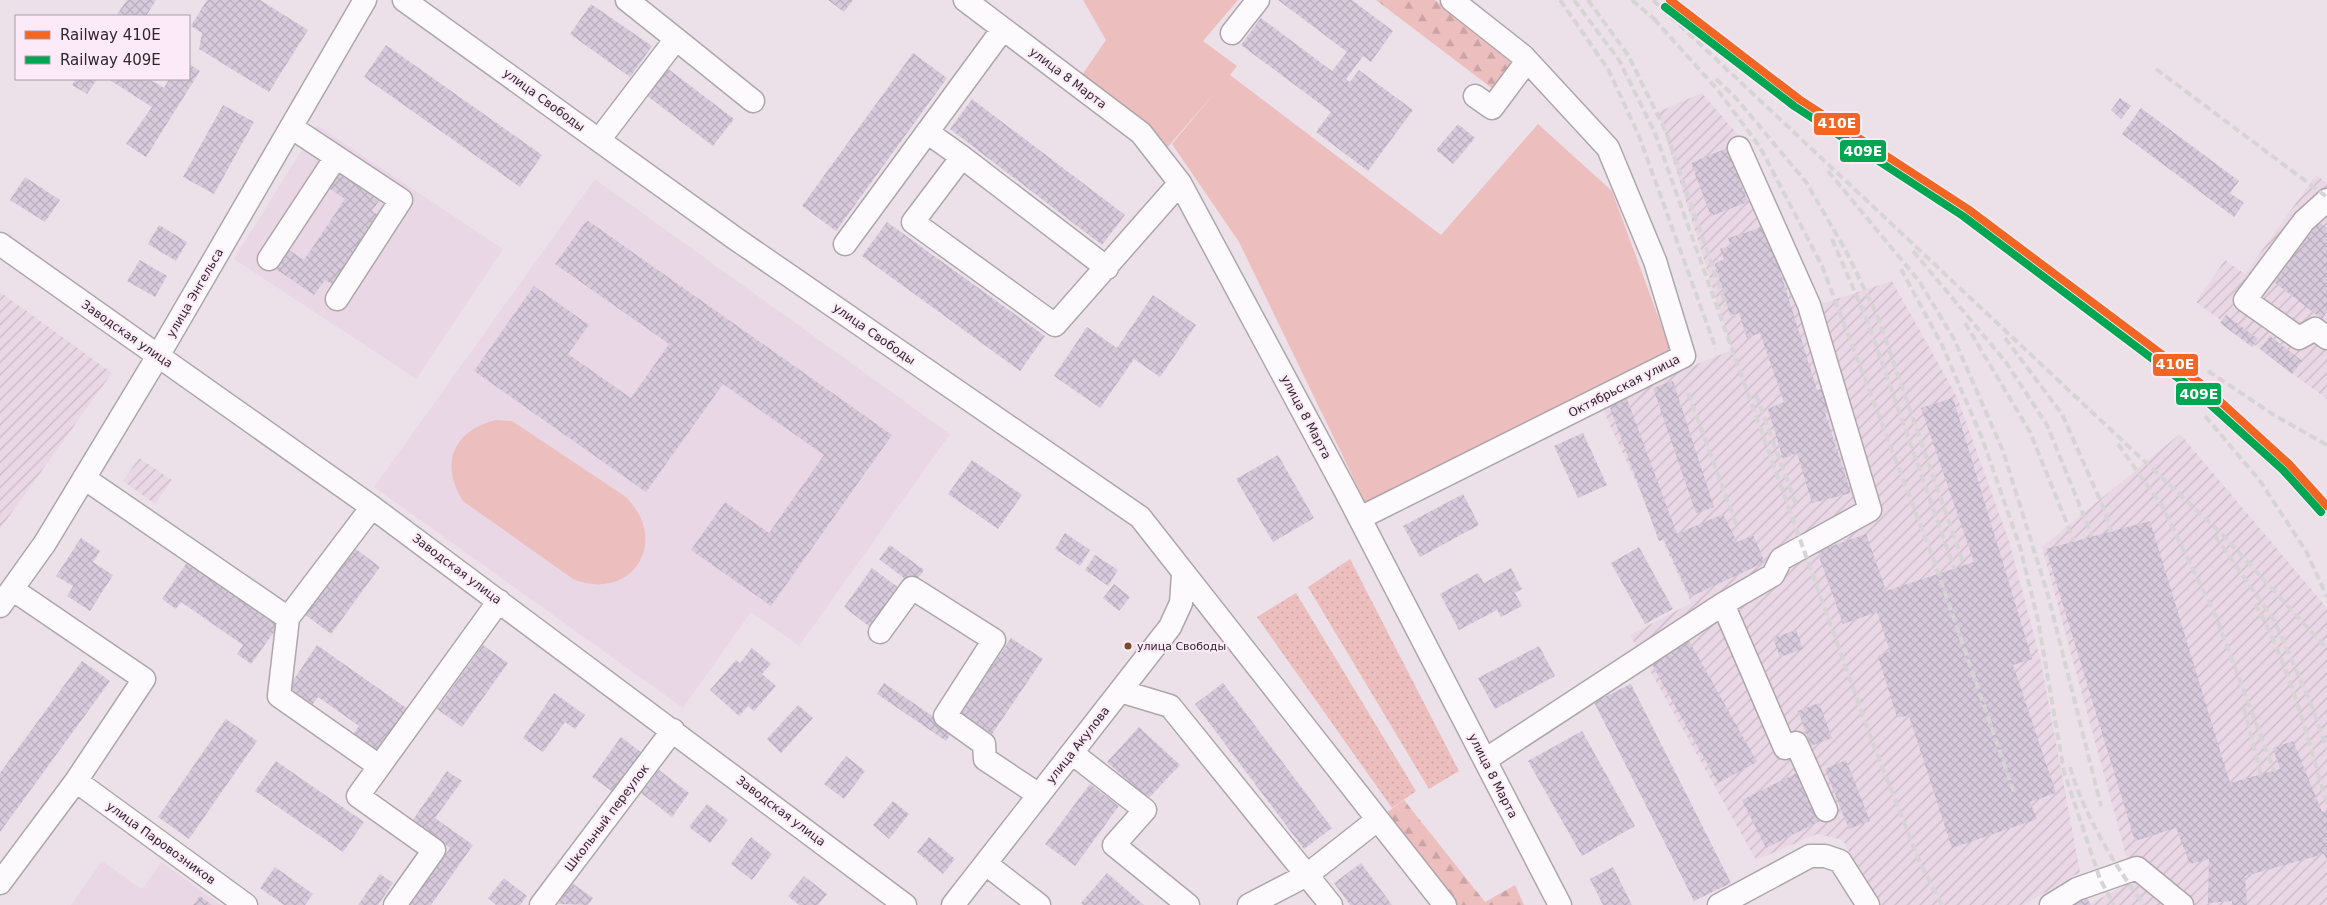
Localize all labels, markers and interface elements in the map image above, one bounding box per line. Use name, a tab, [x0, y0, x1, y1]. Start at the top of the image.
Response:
legend	[15, 15, 190, 80]
text: Railway 410E	[60, 26, 161, 44]
street label: улица 8 Марта	[1027, 44, 1109, 112]
text: Railway 409E	[60, 51, 161, 69]
street label: улица Свободы	[501, 66, 587, 134]
line badge: 410E	[1813, 112, 1861, 136]
text: 410E	[1818, 115, 1856, 131]
line badge: 409E	[1839, 139, 1887, 163]
text: 409E	[1844, 143, 1882, 159]
street label: улица Энгельса	[164, 246, 226, 340]
street label: Заводская улица	[79, 297, 175, 371]
street label: улица Свободы	[830, 300, 918, 368]
street label: Октябрьская улица	[1566, 352, 1682, 420]
line badge: 410E	[2152, 353, 2199, 377]
text: 410E	[2156, 356, 2194, 372]
street label: улица 8 Марта	[1278, 373, 1334, 461]
line badge: 409E	[2175, 382, 2222, 406]
text: 409E	[2180, 386, 2218, 402]
street label: Заводская улица	[410, 531, 504, 607]
place label: улица Свободы	[1137, 640, 1226, 653]
marker: улица Свободы	[1123, 641, 1133, 651]
street label: улица Акулова	[1044, 704, 1112, 786]
street label: улица 8 Марта	[1466, 731, 1520, 821]
street label: Школьный переулок	[562, 762, 652, 874]
street label: Заводская улица	[734, 773, 828, 849]
street label: улица Паровозников	[104, 799, 218, 887]

